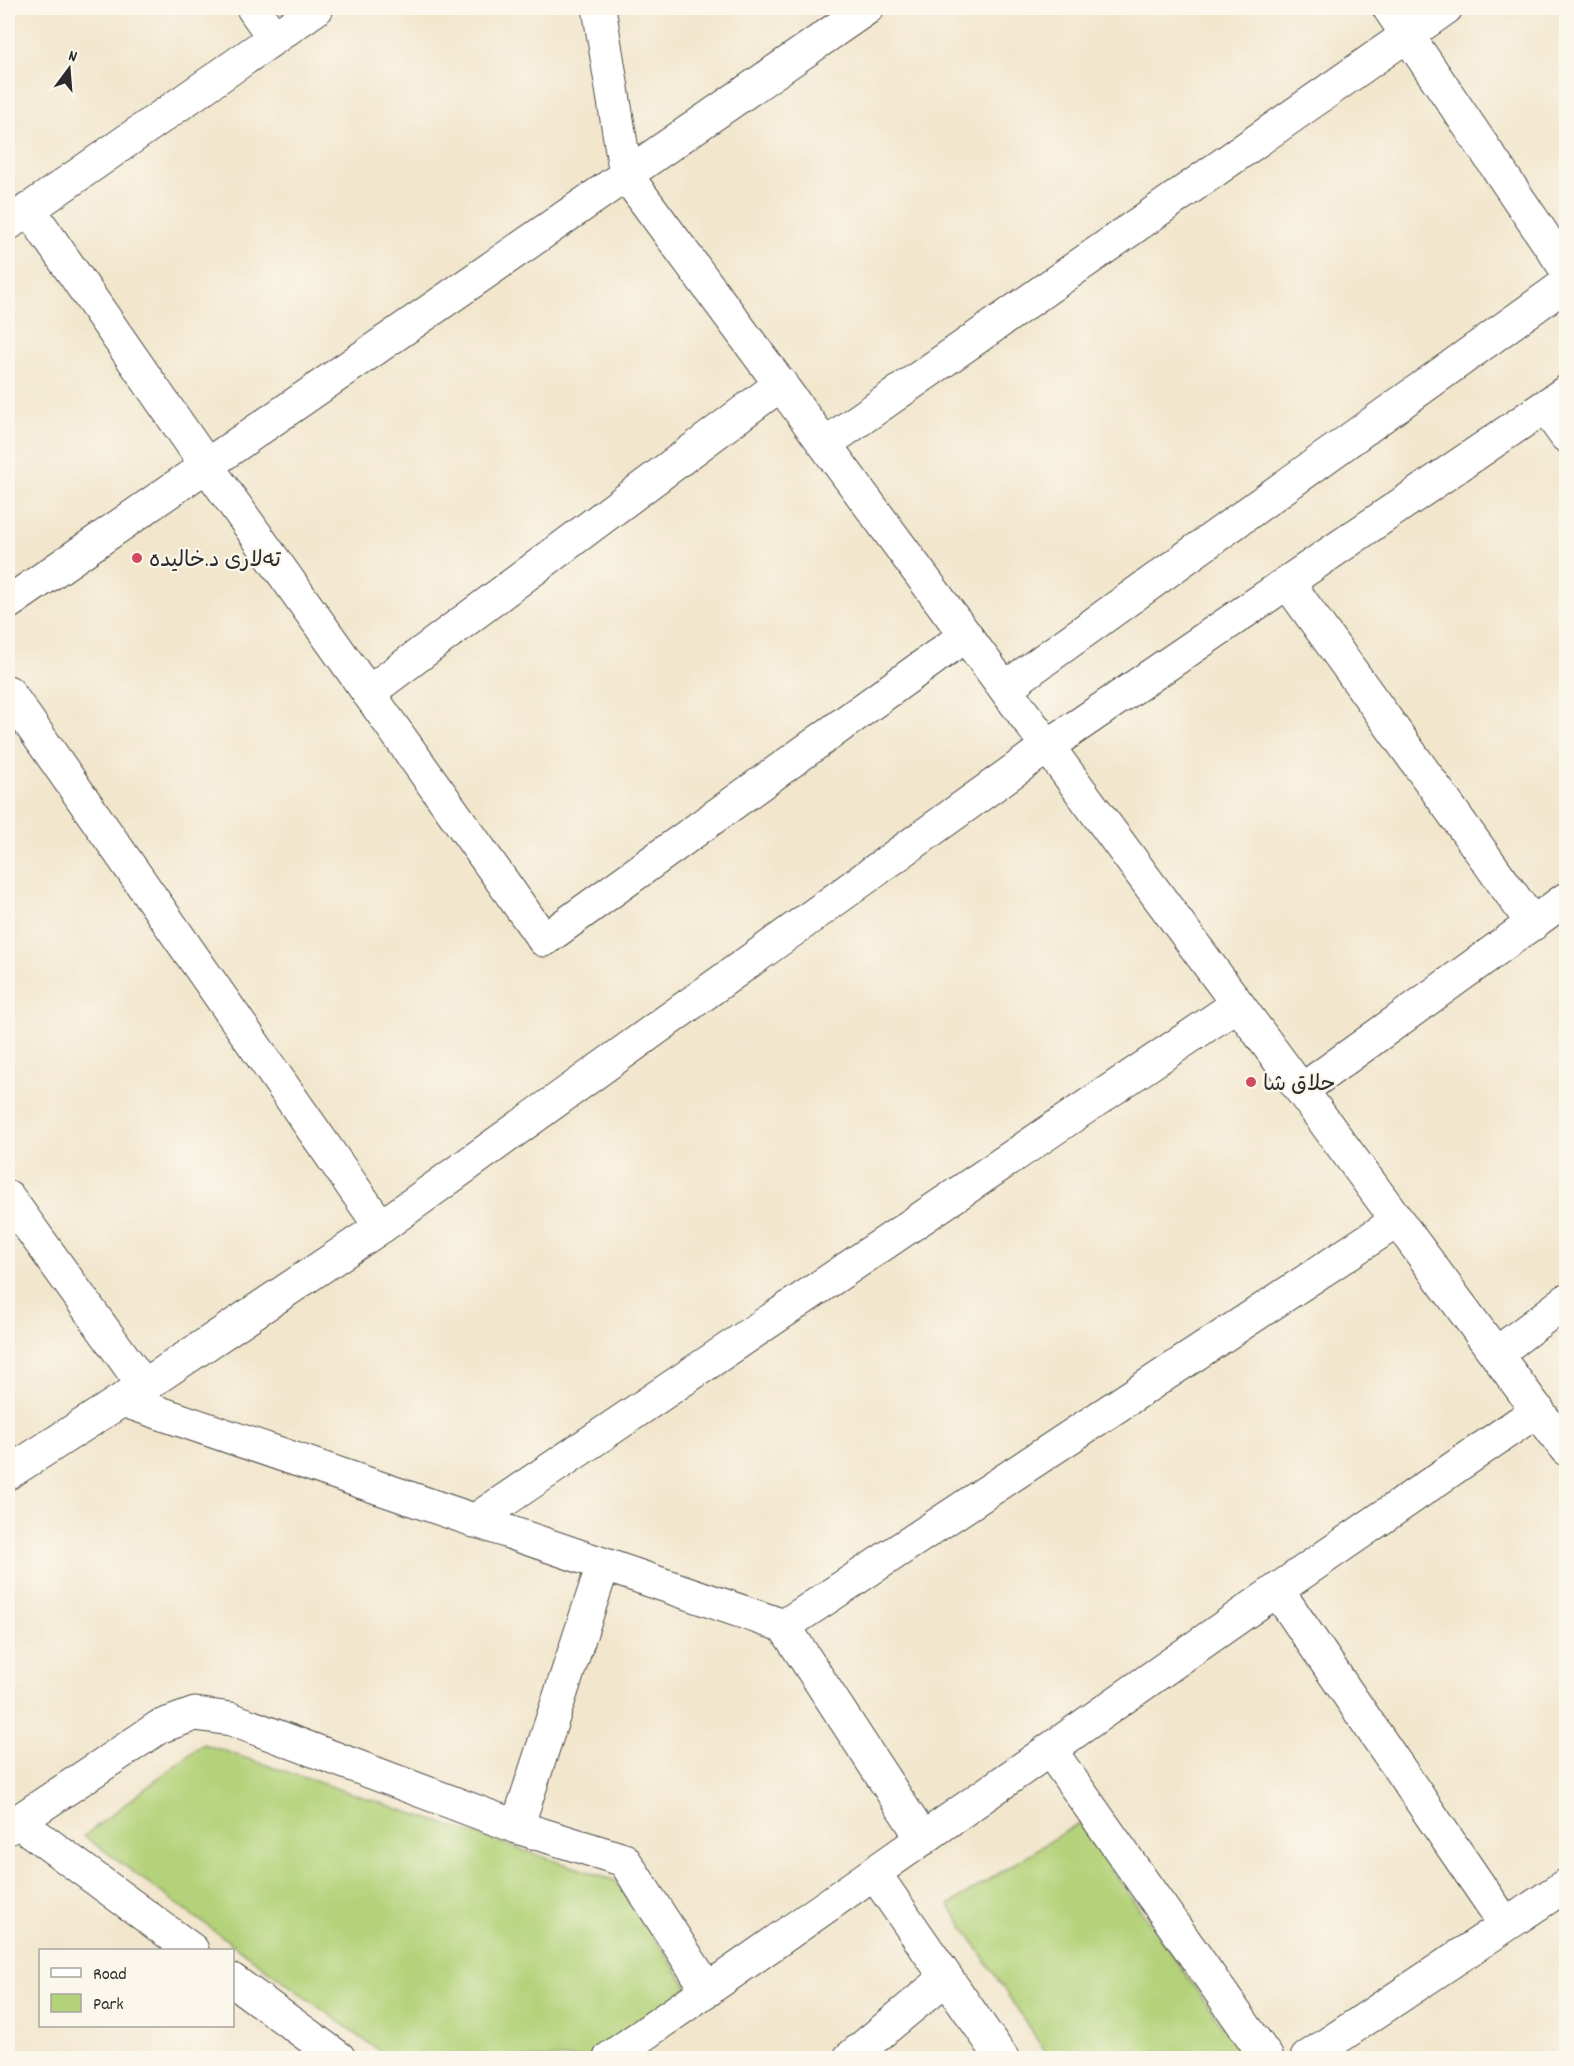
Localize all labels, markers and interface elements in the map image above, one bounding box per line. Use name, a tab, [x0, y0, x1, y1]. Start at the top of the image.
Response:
north arrow	[39, 39, 99, 99]
text: N	[65, 45, 80, 69]
place label: تەلاری د.خالیدە	[149, 546, 281, 577]
marker: تەلاری د.خالیدە	[130, 551, 144, 565]
place label: حلاق شا	[1263, 1070, 1336, 1101]
marker: حلاق شا	[1244, 1075, 1258, 1089]
legend	[39, 1949, 234, 2027]
text: Road	[93, 1963, 127, 1988]
text: Park	[93, 1993, 124, 2018]

